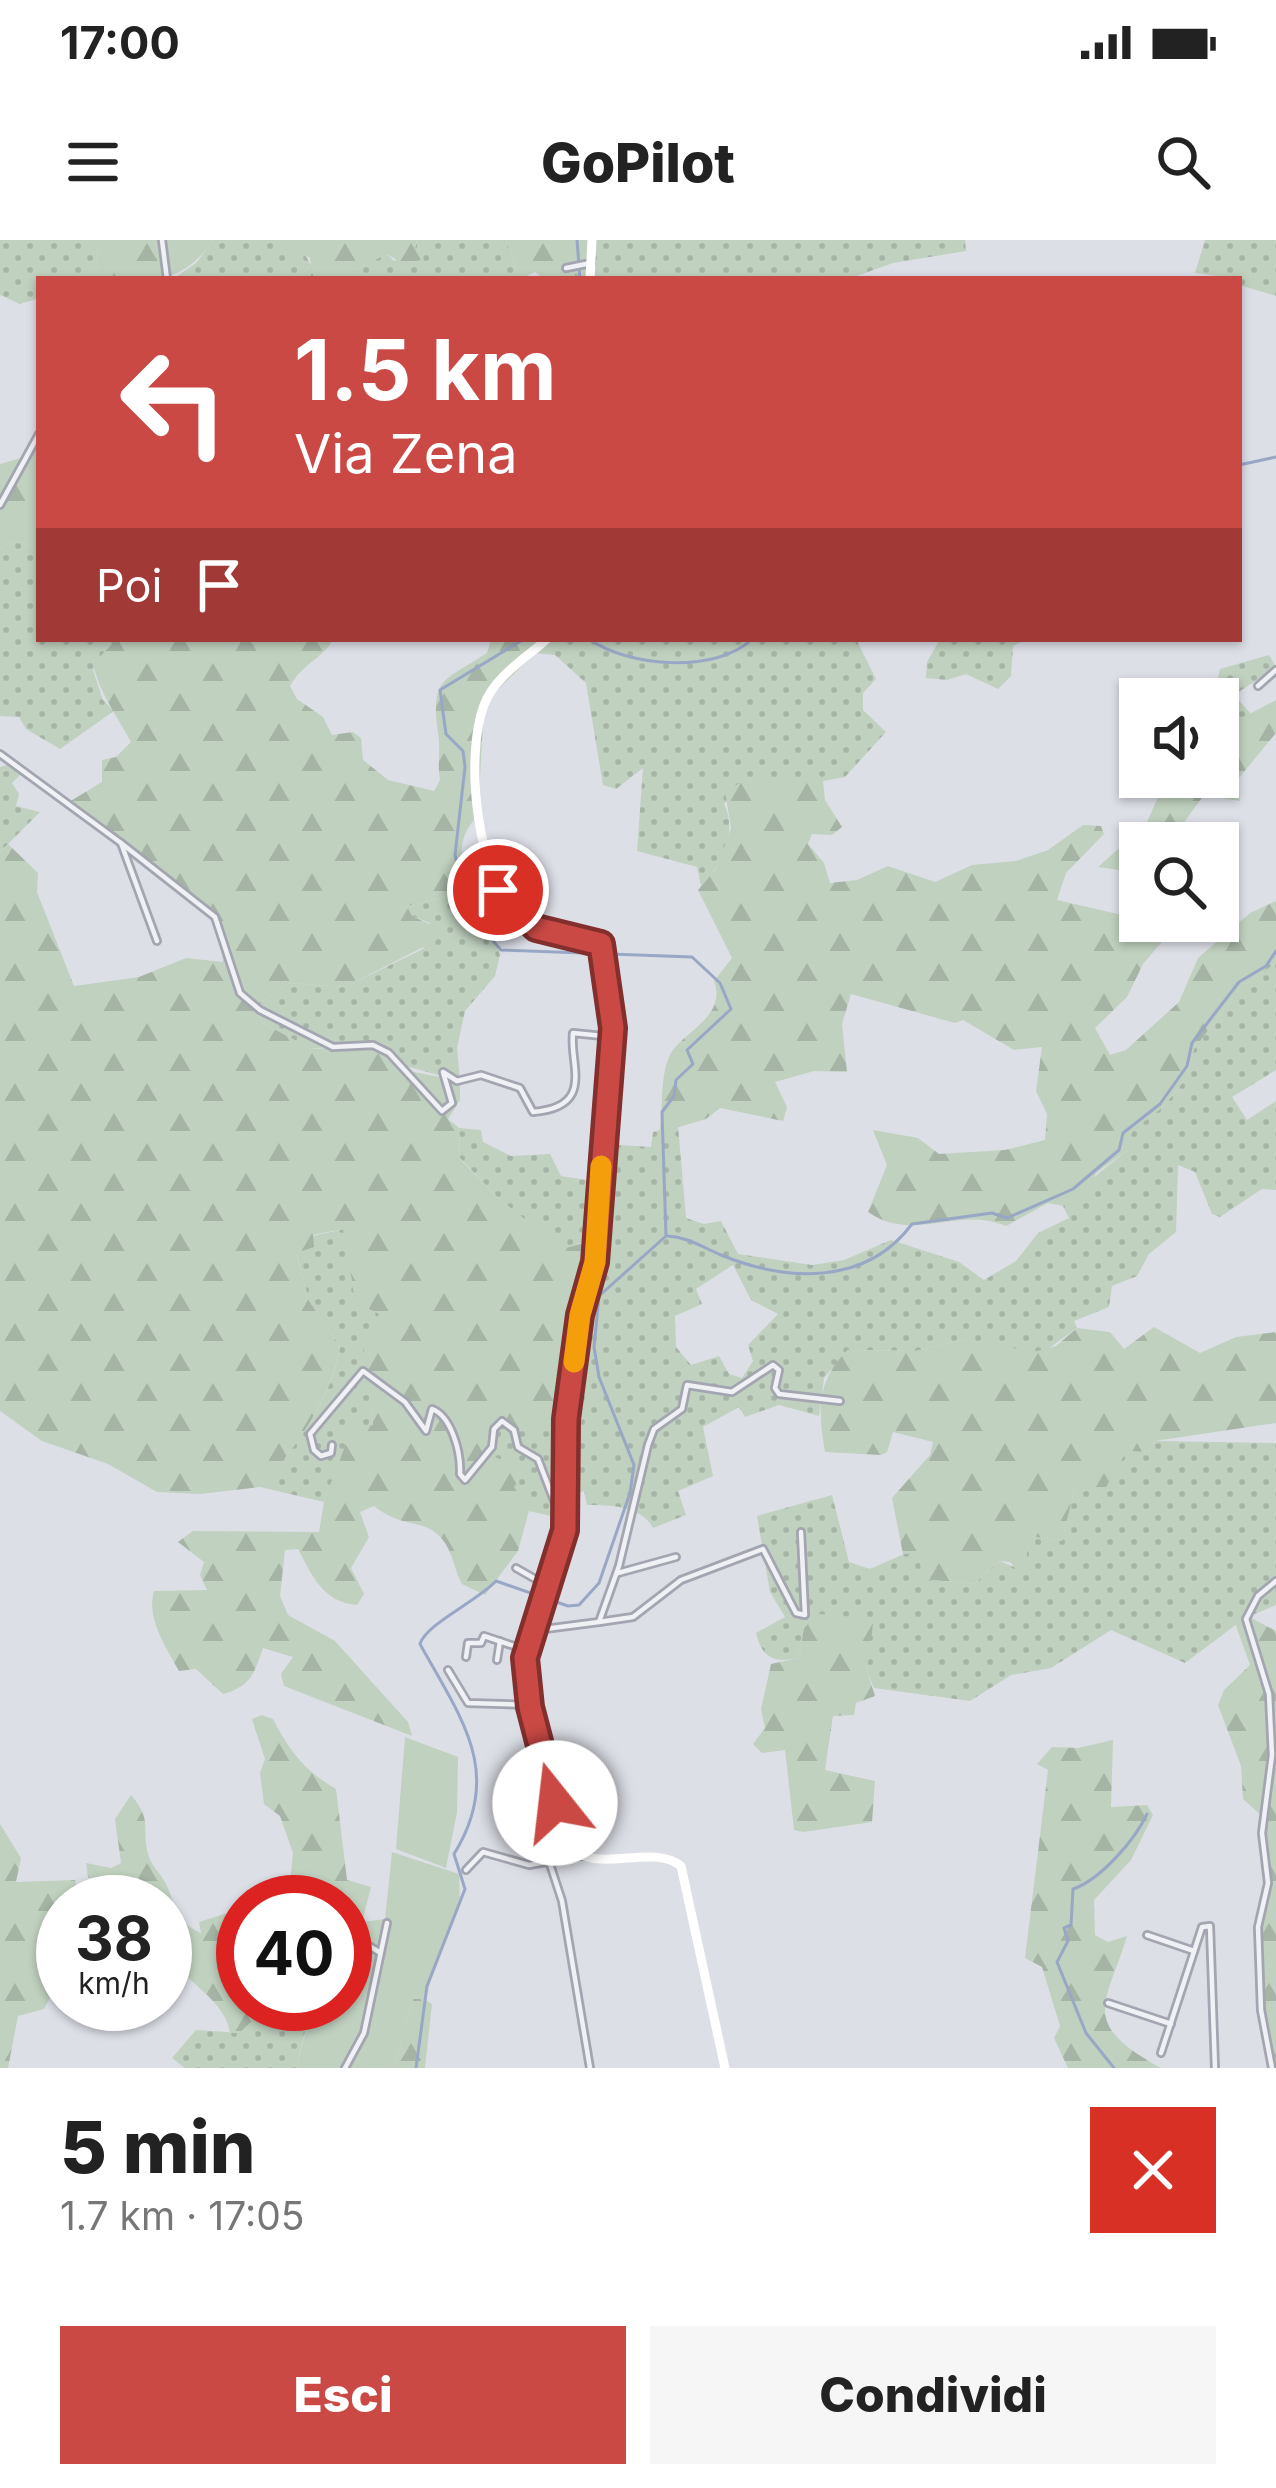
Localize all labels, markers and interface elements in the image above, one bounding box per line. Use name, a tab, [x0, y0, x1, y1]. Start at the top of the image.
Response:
text: 17:00	[60, 15, 180, 70]
icon: menu	[60, 129, 126, 195]
icon: search	[1150, 129, 1216, 195]
text: GoPilot	[541, 130, 735, 195]
text: 1.5 km	[294, 319, 557, 420]
icon: left	[96, 324, 252, 480]
text: Via Zena	[294, 421, 518, 486]
icon: arrive	[186, 552, 252, 618]
text: Poi	[96, 558, 162, 613]
map controls	[1119, 678, 1239, 942]
button: sound	[1119, 678, 1239, 798]
button: search	[1119, 822, 1239, 942]
pin	[447, 839, 549, 941]
icon: arrive	[465, 857, 531, 923]
position arrow	[492, 1740, 618, 1866]
speed limit sign: 40	[216, 1875, 372, 2031]
text: 38	[75, 1902, 153, 1974]
text: km/h	[78, 1965, 150, 2001]
text: 5 min	[60, 2103, 256, 2190]
button: close	[1090, 2107, 1216, 2233]
text: 1.7 km · 17:05	[60, 2192, 305, 2239]
button: Esci	[60, 2326, 626, 2464]
button: Condividi	[650, 2326, 1216, 2464]

